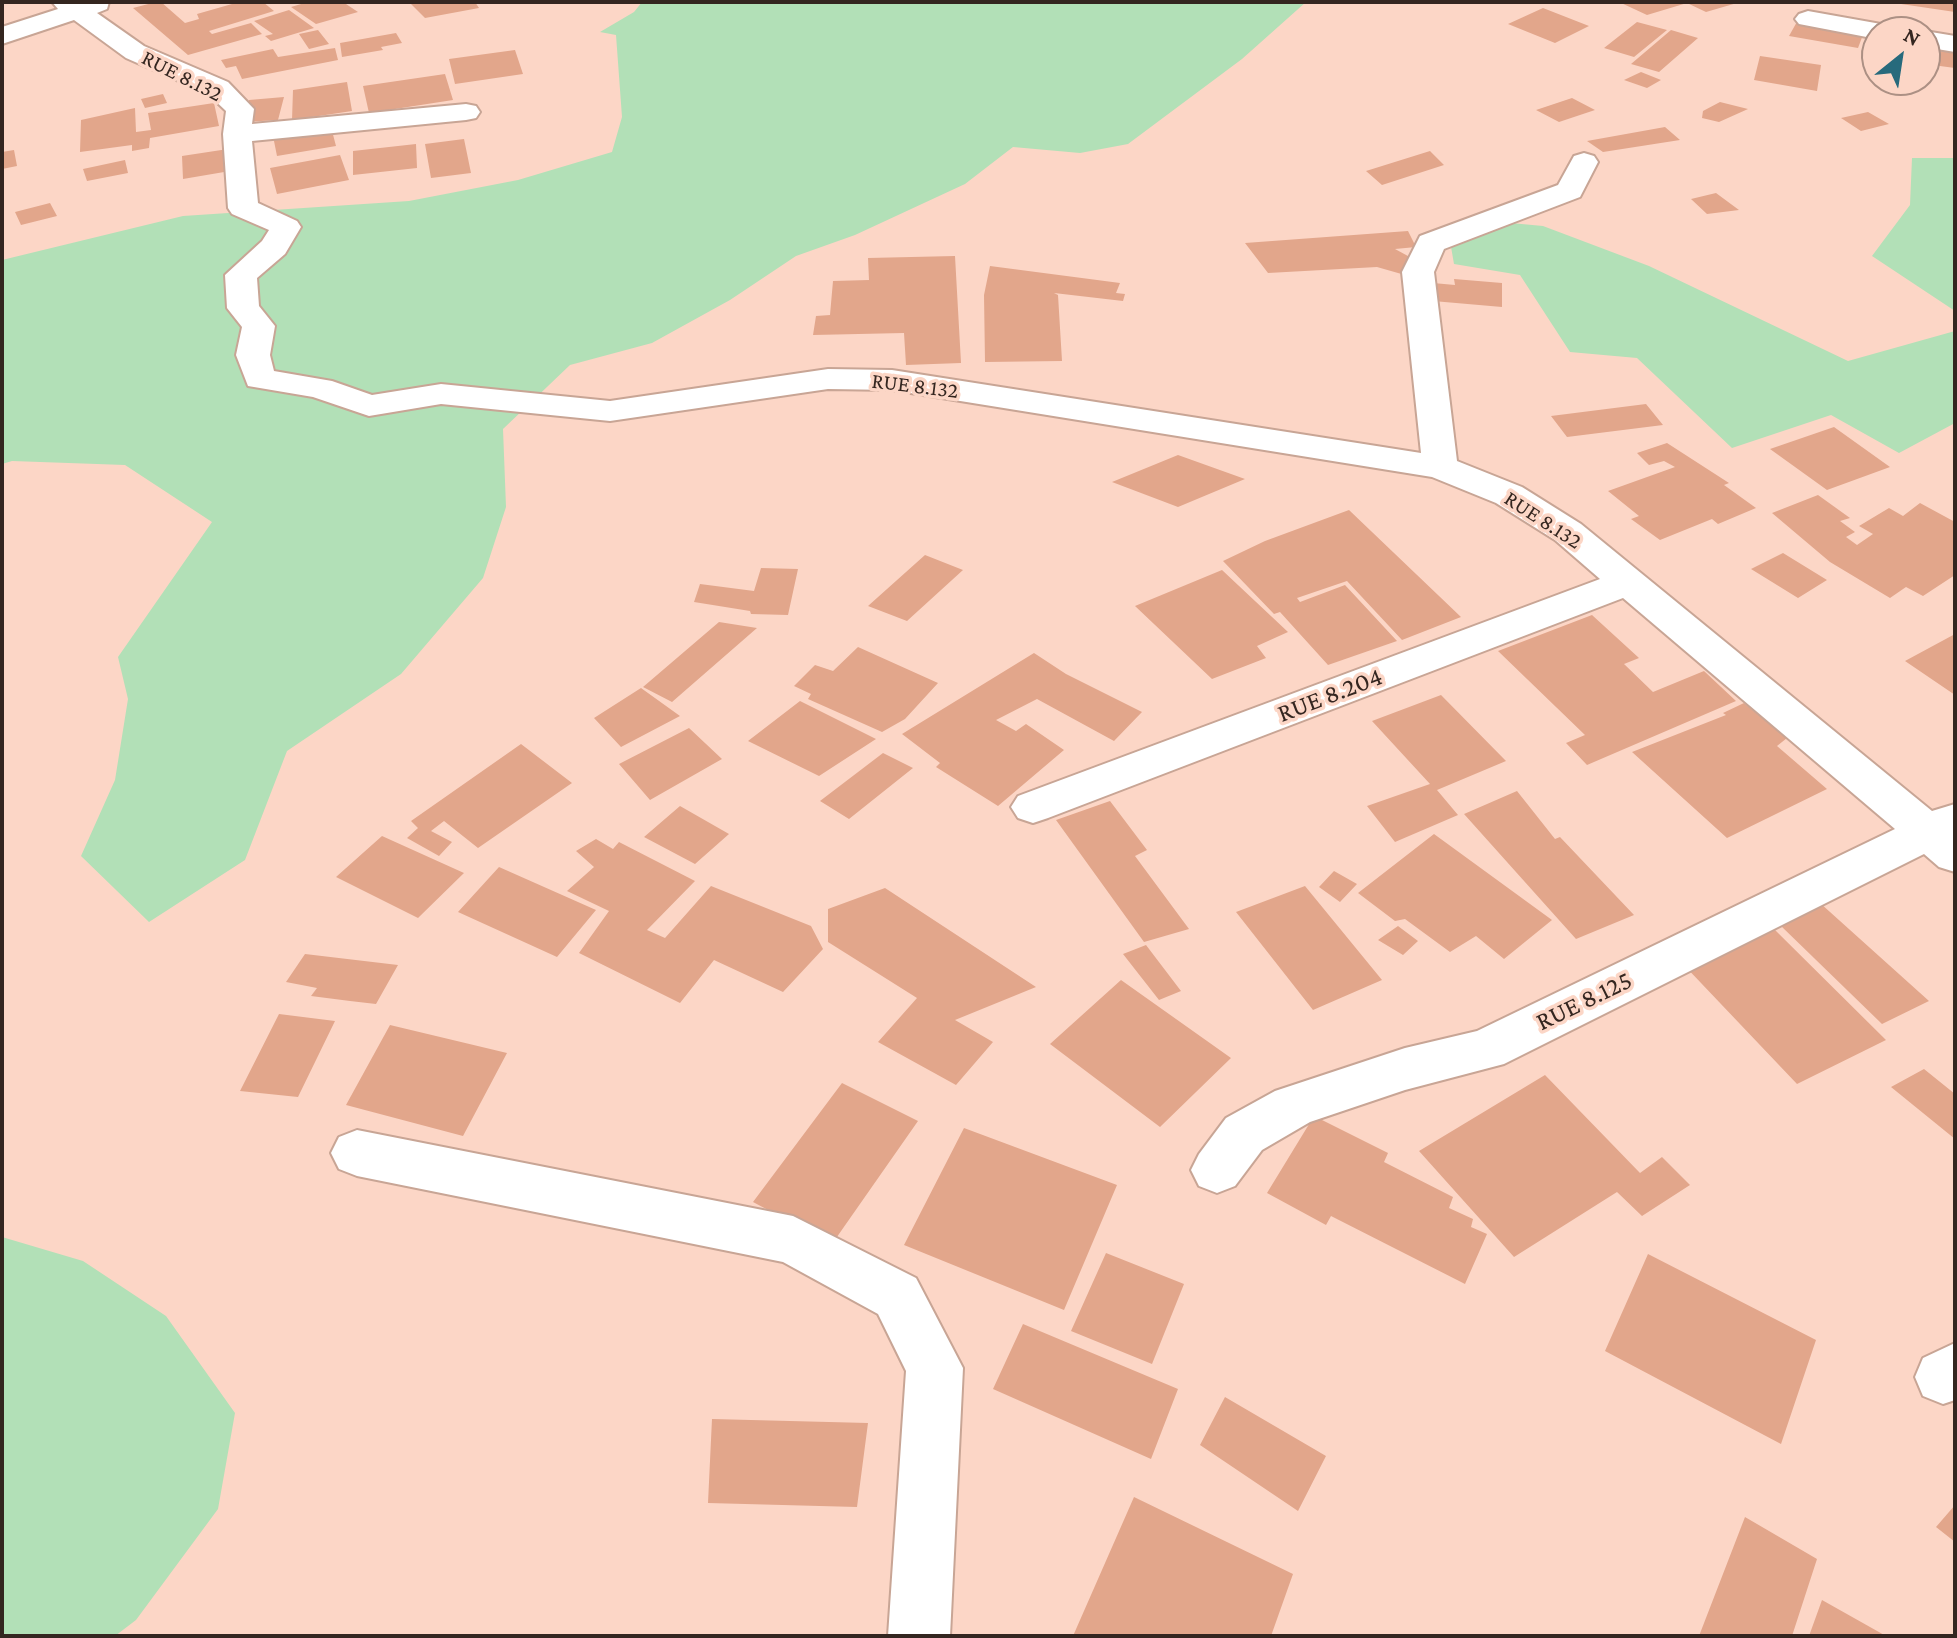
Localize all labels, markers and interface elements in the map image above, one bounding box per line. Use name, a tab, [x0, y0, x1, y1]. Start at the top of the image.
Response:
north arrow	[1861, 16, 1941, 96]
text: N	[1900, 22, 1925, 51]
street label: RUE 8.132	[137, 44, 227, 108]
street label: RUE 8.132	[870, 368, 960, 404]
street label: RUE 8.132	[1499, 485, 1587, 555]
street label: RUE 8.204	[1273, 661, 1387, 729]
street label: RUE 8.125	[1531, 964, 1637, 1038]

